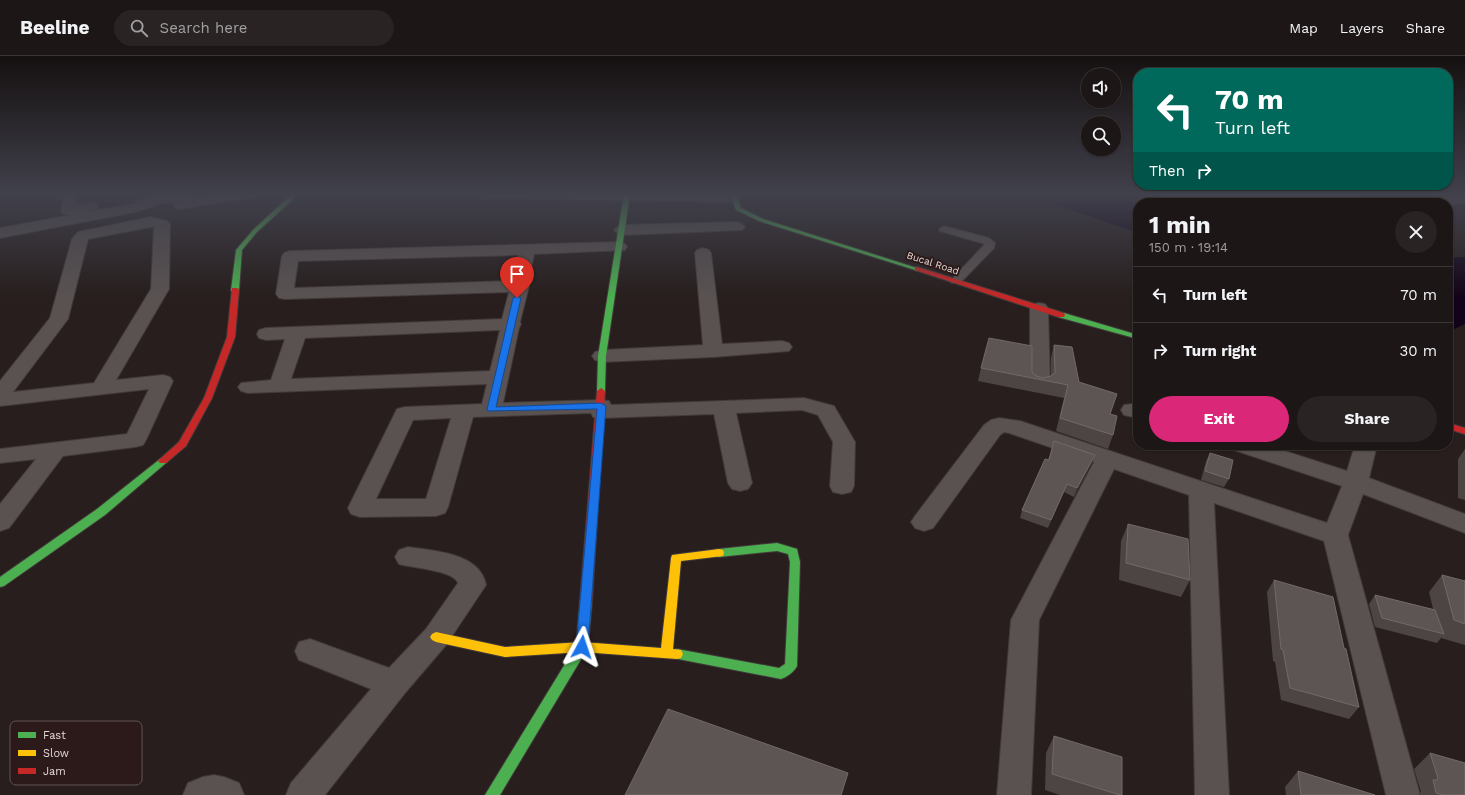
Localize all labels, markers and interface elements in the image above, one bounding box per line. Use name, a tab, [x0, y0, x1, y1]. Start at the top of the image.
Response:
search box	[114, 10, 394, 46]
text: Beeline	[20, 16, 90, 39]
icon: search	[128, 17, 150, 39]
text: Search here	[160, 19, 247, 37]
text: Map	[1289, 20, 1318, 36]
text: Layers	[1340, 20, 1384, 36]
text: Share	[1406, 20, 1445, 36]
map controls	[1081, 68, 1121, 156]
button: sound	[1081, 68, 1121, 108]
text: 70 m	[1215, 83, 1284, 116]
icon: left	[1149, 84, 1201, 136]
button: search	[1081, 116, 1121, 156]
text: Turn left	[1215, 117, 1290, 138]
icon: right	[1193, 160, 1215, 182]
text: Then	[1149, 162, 1185, 180]
text: 1 min	[1149, 211, 1211, 239]
button: close	[1395, 211, 1437, 253]
text: 150 m · 19:14	[1149, 240, 1228, 255]
street label: Bucal Road	[905, 249, 961, 277]
pin	[500, 257, 534, 298]
icon: arrive	[506, 263, 528, 285]
icon: left	[1149, 284, 1171, 306]
text: Turn left	[1183, 286, 1247, 304]
text: 70 m	[1400, 286, 1437, 304]
icon: right	[1149, 340, 1171, 362]
text: Turn right	[1183, 342, 1256, 360]
text: 30 m	[1400, 342, 1437, 360]
button: Exit	[1149, 396, 1289, 442]
button: Share	[1297, 396, 1437, 442]
position arrow	[561, 626, 603, 668]
legend	[10, 721, 142, 785]
text: Fast	[43, 729, 66, 742]
text: Slow	[43, 747, 69, 760]
text: Jam	[43, 765, 66, 778]

